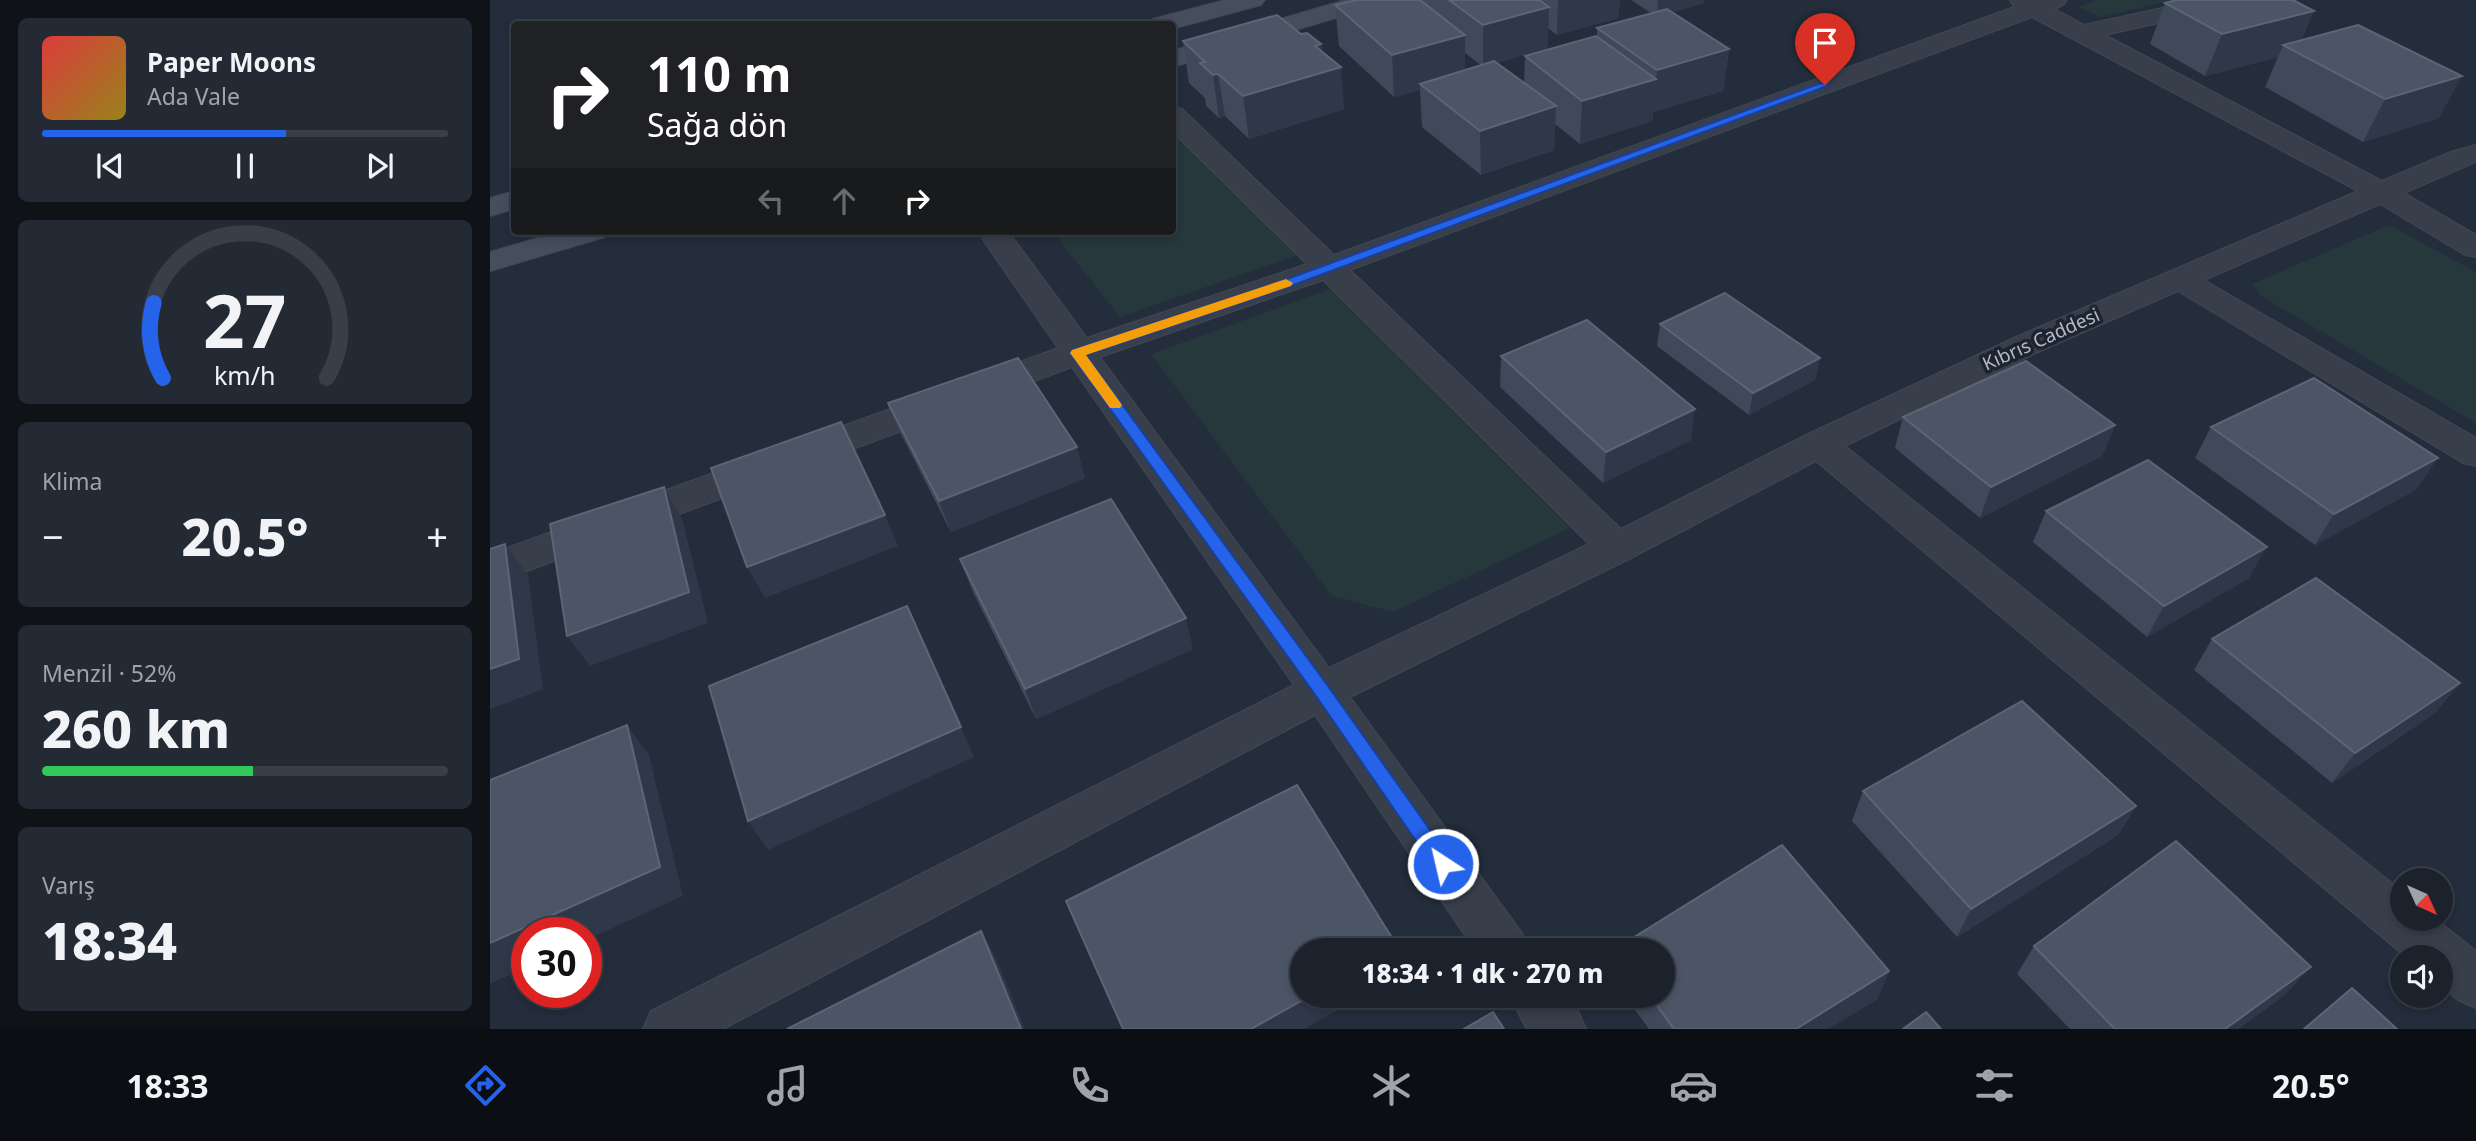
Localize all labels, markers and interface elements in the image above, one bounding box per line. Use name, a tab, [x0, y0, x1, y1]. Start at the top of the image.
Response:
pin	[1795, 13, 1855, 85]
icon: arrive	[1806, 24, 1844, 62]
text: 110 m	[647, 40, 792, 106]
text: Paper Moons	[147, 44, 316, 80]
icon: right	[532, 49, 623, 140]
text: Ada Vale	[147, 80, 240, 112]
text: Sağa dön	[647, 103, 787, 146]
icon: previous	[91, 147, 129, 185]
icon: pause	[226, 147, 264, 185]
icon: next	[361, 147, 399, 185]
icon: left	[752, 182, 790, 220]
icon: ahead	[825, 182, 863, 220]
icon: right	[898, 182, 936, 220]
text: 27	[203, 271, 287, 370]
street label: Kıbrıs Caddesi	[1978, 302, 2104, 376]
text: km/h	[214, 358, 276, 392]
text: Klima	[42, 465, 103, 497]
text: 20.5°	[182, 500, 308, 571]
text: −	[42, 510, 64, 562]
text: +	[426, 510, 448, 562]
text: Menzil · 52%	[42, 657, 176, 689]
text: 260 km	[42, 692, 230, 763]
position arrow	[1406, 827, 1480, 901]
north arrow	[2390, 868, 2454, 931]
map controls	[2390, 868, 2453, 1008]
text: Varış	[42, 869, 95, 901]
text: 18:34	[42, 904, 177, 975]
speed limit sign: 30	[511, 917, 602, 1008]
button: sound	[2390, 945, 2453, 1008]
text: 18:34 · 1 dk · 270 m	[1362, 955, 1603, 991]
icon: directions	[461, 1061, 510, 1110]
icon: music	[763, 1061, 812, 1110]
icon: phone	[1065, 1061, 1114, 1110]
icon: climate	[1367, 1061, 1416, 1110]
icon: car	[1669, 1061, 1718, 1110]
icon: filters	[1970, 1061, 2019, 1110]
text: 18:33	[126, 1064, 209, 1107]
text: 20.5°	[2272, 1064, 2350, 1107]

